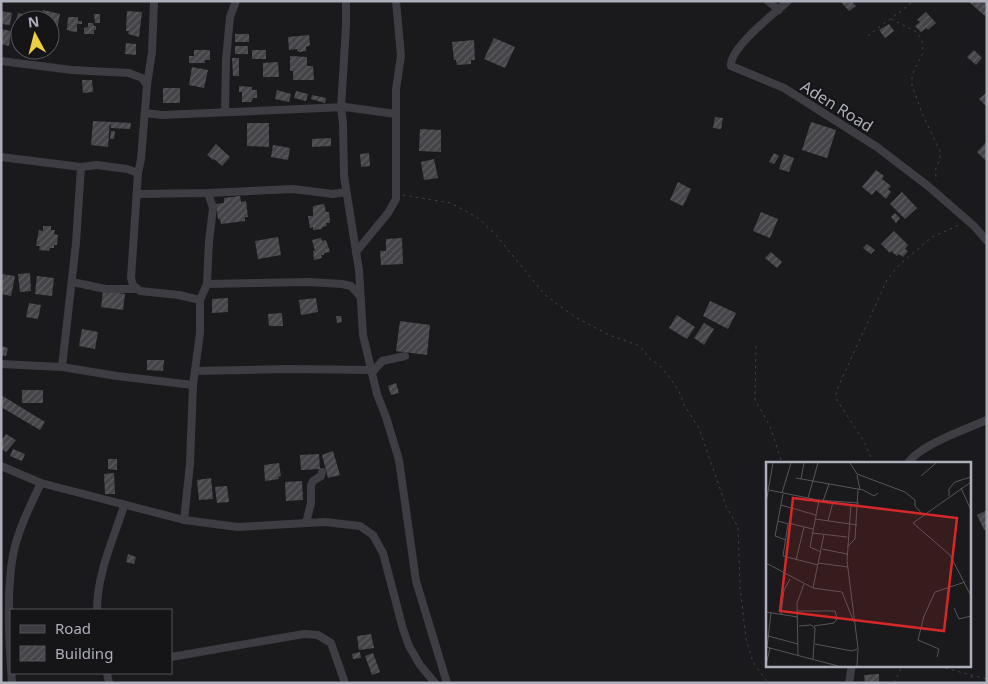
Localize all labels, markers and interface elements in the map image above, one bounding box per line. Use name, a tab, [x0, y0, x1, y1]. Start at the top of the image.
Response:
north arrow	[10, 10, 60, 60]
text: N	[27, 11, 40, 32]
street label: Aden Road	[797, 75, 877, 137]
inset map	[766, 462, 970, 666]
legend	[10, 609, 172, 674]
text: Road	[55, 618, 91, 638]
text: Building	[55, 643, 113, 663]

